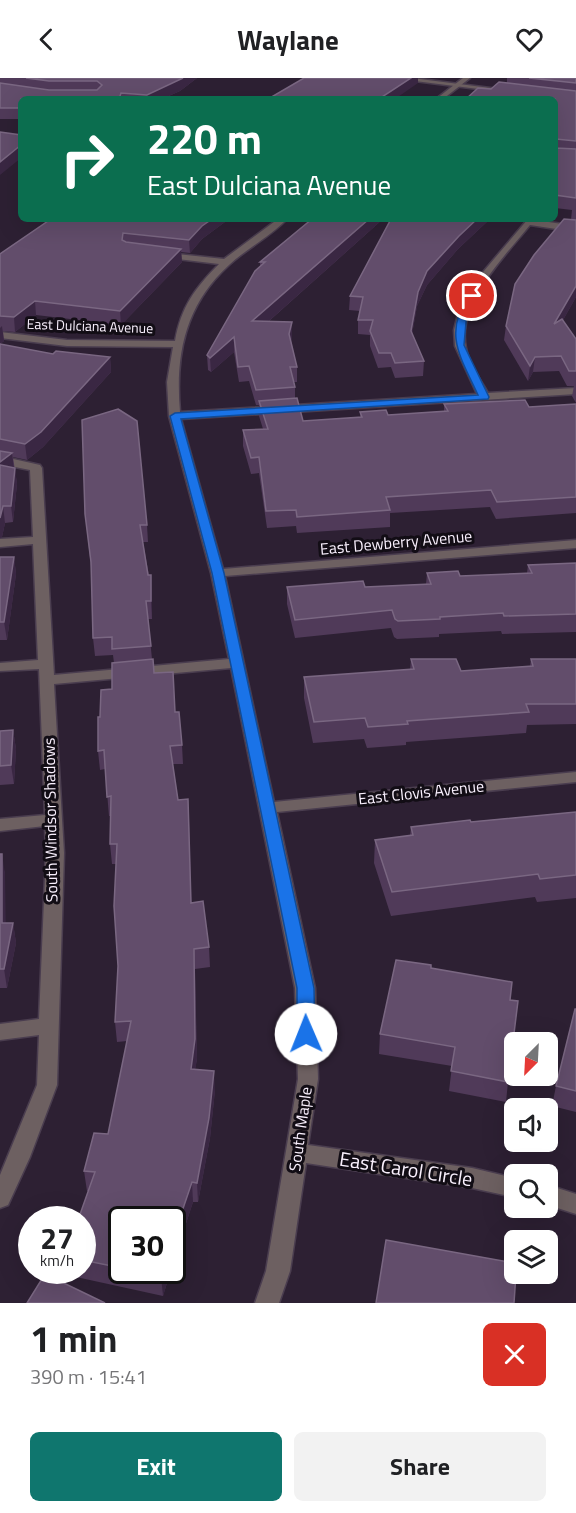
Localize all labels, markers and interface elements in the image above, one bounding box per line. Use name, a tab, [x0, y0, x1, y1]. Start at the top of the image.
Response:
text: Waylane	[237, 19, 339, 60]
icon: back	[30, 23, 63, 56]
icon: heart	[513, 23, 546, 56]
text: 220 m	[147, 106, 262, 170]
icon: right	[48, 120, 126, 198]
text: East Dulciana Avenue	[147, 164, 391, 205]
pin	[446, 270, 497, 321]
icon: arrive	[455, 279, 488, 312]
street label: East Dulciana Avenue	[26, 313, 154, 338]
street label: East Dewberry Avenue	[319, 523, 473, 561]
street label: South Windsor Shadows	[37, 737, 63, 903]
street label: East Clovis Avenue	[357, 773, 485, 811]
position arrow	[274, 1002, 338, 1066]
north arrow	[504, 1032, 558, 1086]
map controls	[504, 1032, 558, 1284]
street label: South Maple	[282, 1085, 318, 1173]
button: sound	[504, 1098, 558, 1152]
street label: East Carol Circle	[337, 1143, 475, 1194]
button: search	[504, 1164, 558, 1218]
speed limit sign: 30	[108, 1206, 186, 1284]
text: 27	[40, 1215, 74, 1261]
button: layers	[504, 1230, 558, 1284]
text: km/h	[40, 1249, 74, 1272]
text: 1 min	[30, 1311, 117, 1366]
button: close	[483, 1323, 546, 1386]
text: 390 m · 15:41	[30, 1361, 147, 1392]
button: Exit	[30, 1432, 282, 1501]
button: Share	[294, 1432, 546, 1501]

